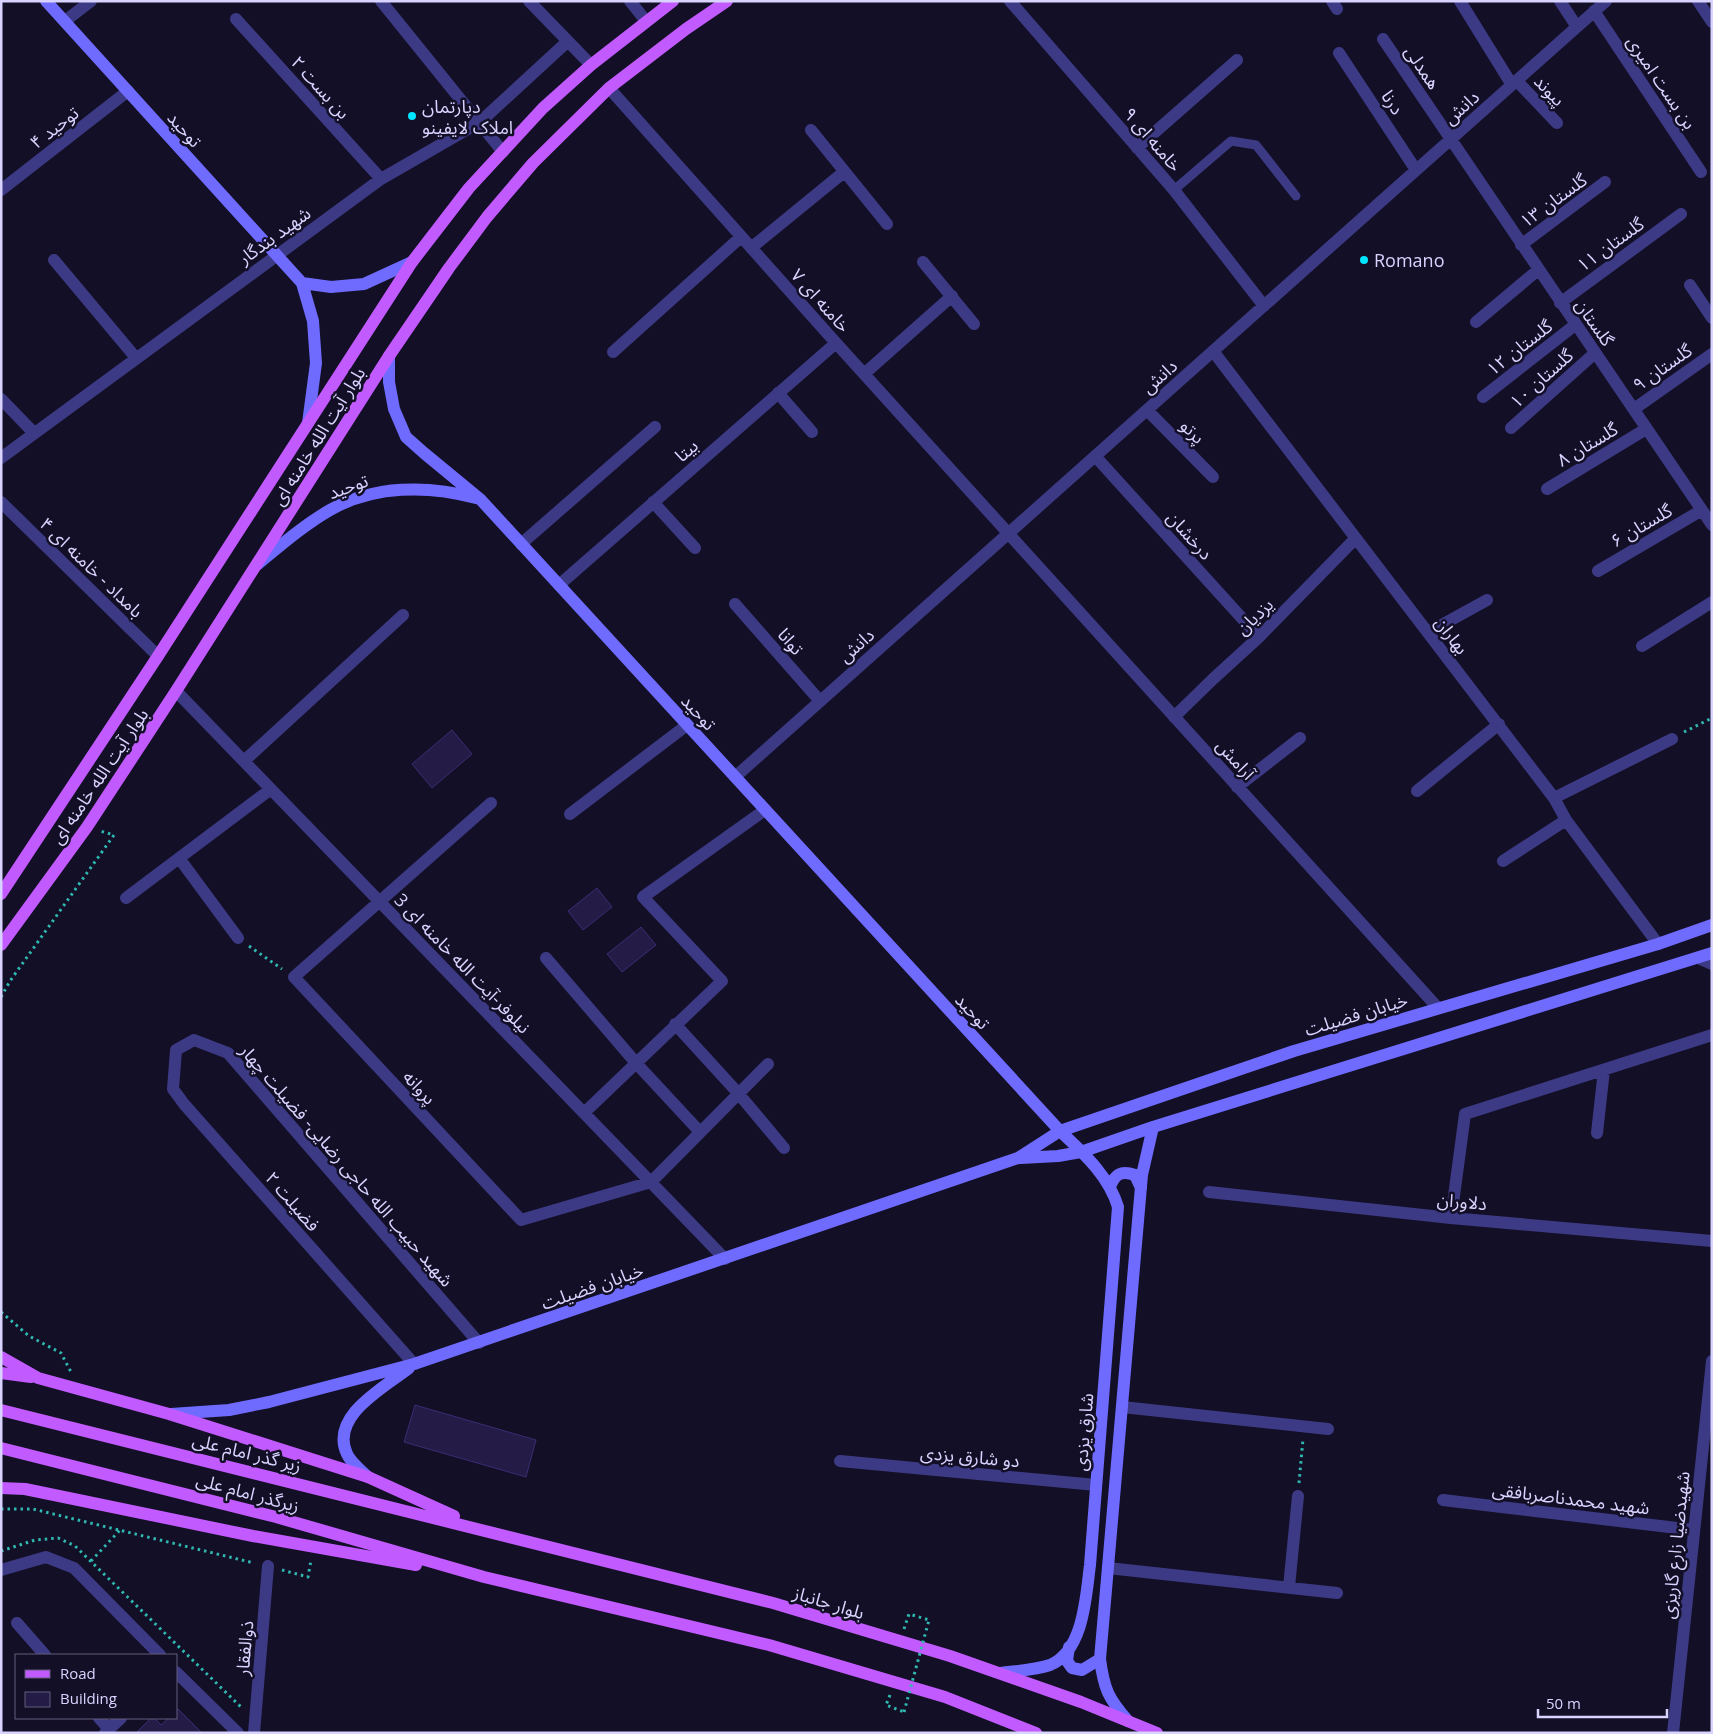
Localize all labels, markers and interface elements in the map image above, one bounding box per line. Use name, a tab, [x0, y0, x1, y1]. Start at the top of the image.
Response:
street label: بن بست امیری	[1622, 30, 1702, 134]
street label: همدلی	[1400, 40, 1446, 94]
street label: بن بست ۲	[286, 50, 356, 124]
street label: پیوند	[1529, 69, 1571, 111]
street label: درنا	[1376, 85, 1410, 119]
street label: دانش	[1438, 85, 1484, 129]
place label: دپارتمان املاک لایفینو	[422, 94, 513, 139]
street label: توحید ۴	[25, 100, 83, 154]
street label: خامنه ای ۹	[1118, 102, 1188, 176]
street label: توحید	[162, 106, 208, 152]
marker: دپارتمان املاک لایفینو	[406, 110, 418, 122]
street label: گلستان ۱۳	[1515, 167, 1592, 233]
street label: شهید بندگار	[232, 201, 315, 270]
street label: گلستان ۱۱	[1572, 211, 1649, 277]
place label: Romano	[1374, 248, 1444, 272]
marker: Romano	[1358, 254, 1370, 266]
street label: خامنه ای ۷	[786, 263, 856, 337]
street label: گلستان	[1570, 294, 1620, 351]
street label: گلستان ۱۲	[1481, 313, 1557, 380]
street label: گلستان ۹	[1628, 338, 1697, 396]
street label: گلستان ۱۰	[1504, 343, 1578, 413]
street label: دانش	[1136, 354, 1182, 398]
street label: بلوار آیت الله خامنه ای	[266, 362, 370, 510]
street label: پرتو	[1175, 413, 1211, 449]
street label: گلستان ۸	[1552, 416, 1623, 472]
street label: بیتا	[669, 433, 703, 467]
street label: توحید	[325, 468, 371, 504]
street label: گلستان ۶	[1606, 497, 1677, 552]
street label: درخشان	[1162, 505, 1218, 565]
street label: بامداد - خامنه ای ۴	[35, 511, 149, 623]
street label: یزدیان	[1230, 592, 1278, 640]
street label: بهاران	[1430, 611, 1474, 659]
street label: توانا	[773, 622, 809, 660]
street label: دانش	[833, 623, 879, 667]
street label: توحید	[676, 689, 722, 735]
street label: بلوار آیت الله خامنه ای	[45, 703, 153, 849]
street label: آرامش	[1211, 734, 1261, 785]
street label: نیلوفر-آیت الله خامنه ای 3	[390, 888, 536, 1038]
street label: خیابان فضیلت	[1302, 987, 1410, 1041]
street label: توحید	[950, 988, 996, 1034]
street label: شهید حبیب الله حاجی رضایی- فضیلت چهار	[234, 1038, 459, 1291]
street label: پروانه	[398, 1065, 442, 1109]
street label: فضیلت ۲	[260, 1166, 326, 1236]
street label: دلاوران	[1436, 1187, 1488, 1215]
street label: خیابان فضیلت	[538, 1257, 646, 1315]
street label: شارق یزدی	[1068, 1392, 1098, 1472]
street label: زیر گذر امام علی	[189, 1427, 304, 1480]
street label: دو شارق یزدی	[919, 1440, 1021, 1472]
street label: زیرگذر امام علی	[193, 1467, 302, 1520]
street label: شهیدضیا زارع گاریزی	[1655, 1470, 1698, 1620]
street label: شهید محمدناصربافقی	[1491, 1476, 1651, 1520]
street label: بلوار جانباز	[790, 1580, 867, 1624]
street label: ذوالفقار	[230, 1619, 258, 1678]
legend	[15, 1654, 178, 1719]
text: Road	[60, 1663, 96, 1683]
scale bar	[1538, 1686, 1667, 1718]
text: Building	[60, 1688, 117, 1708]
text: 50 m	[1546, 1693, 1581, 1713]

